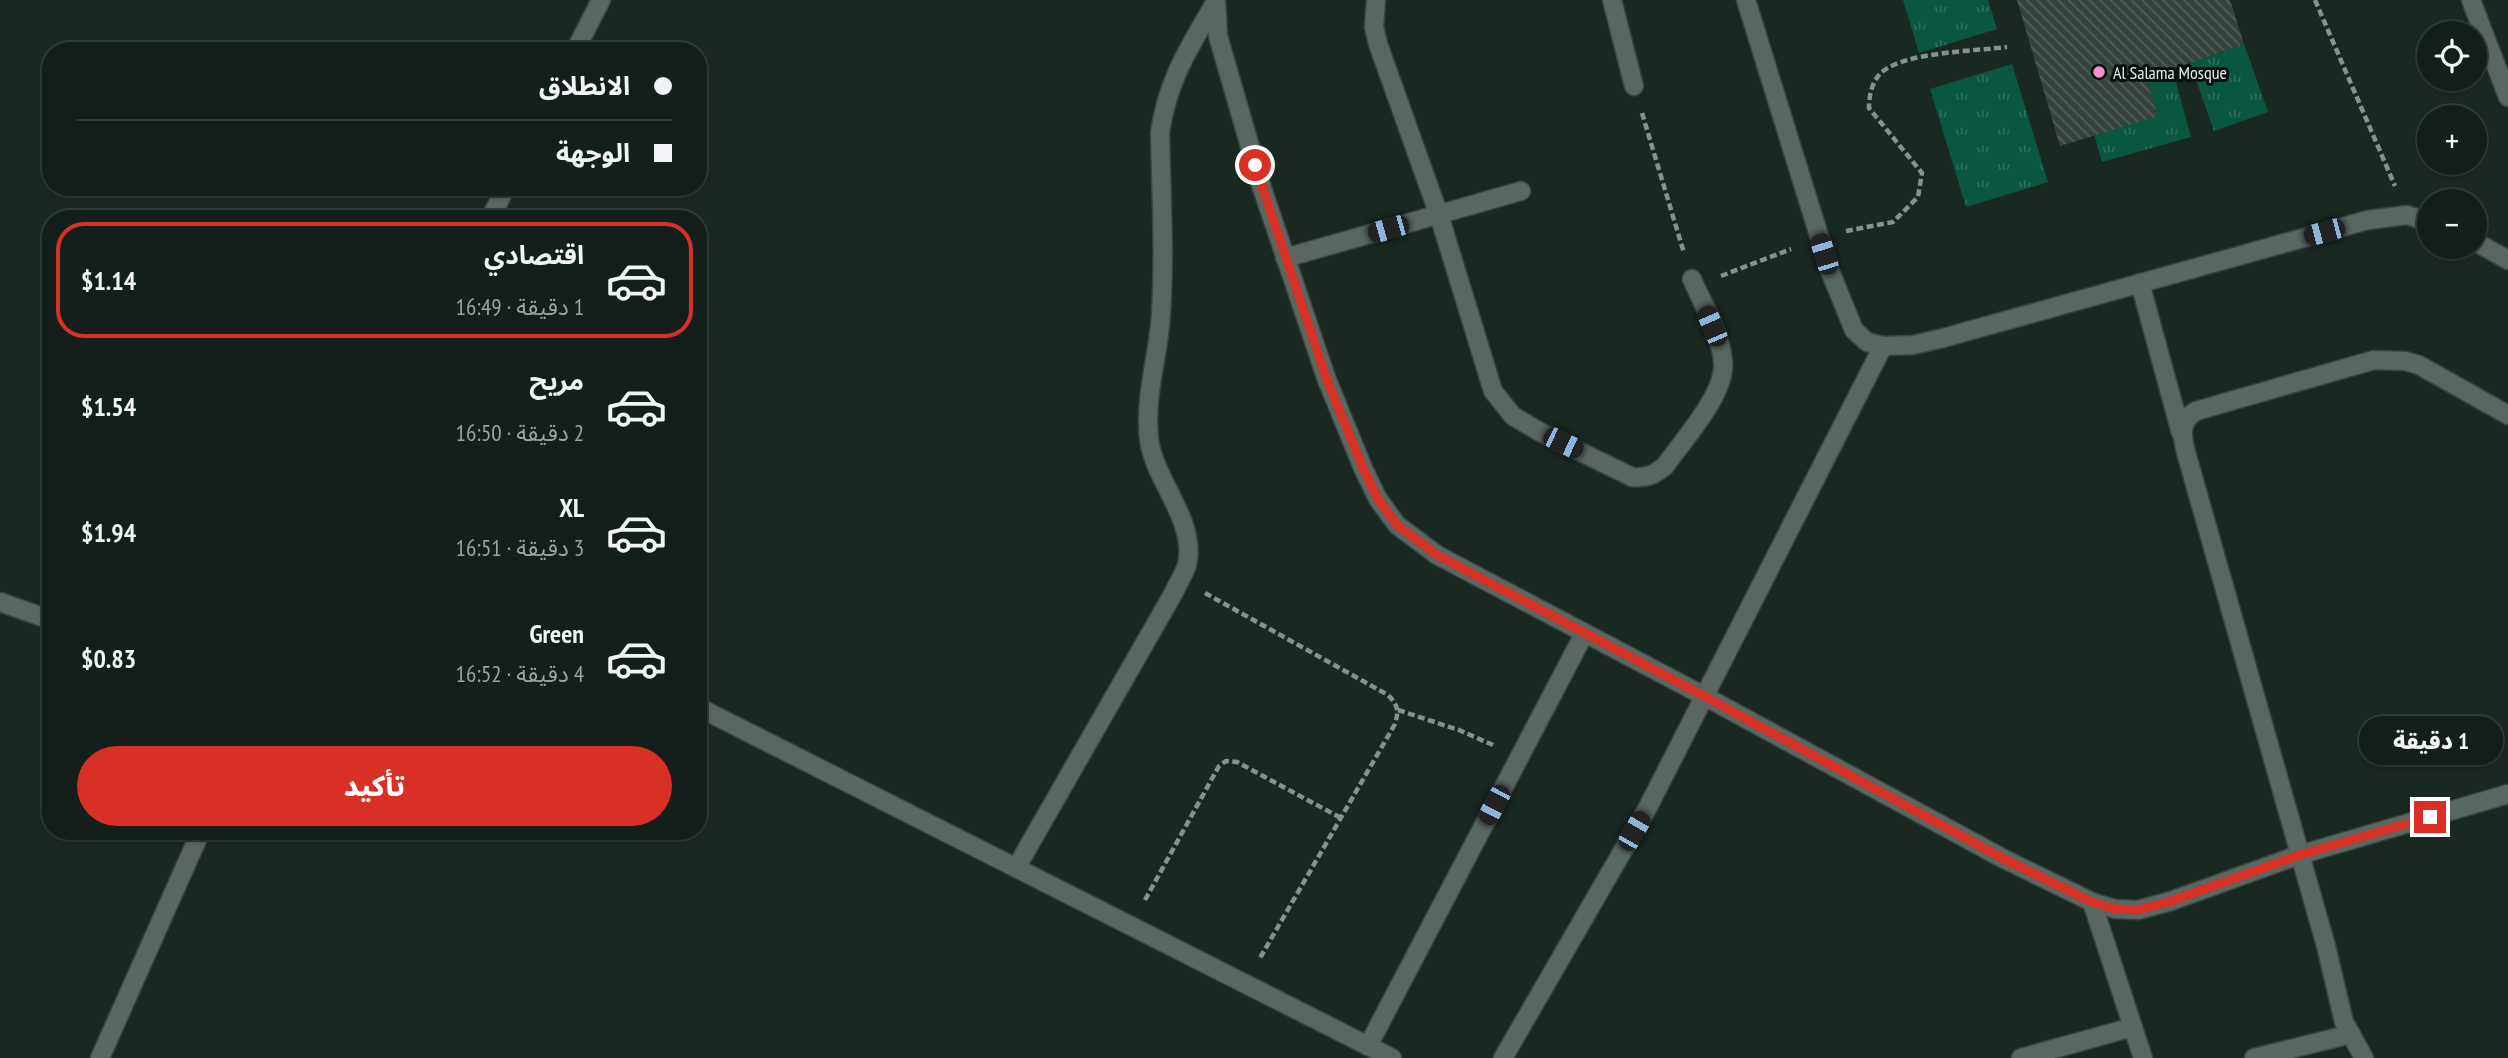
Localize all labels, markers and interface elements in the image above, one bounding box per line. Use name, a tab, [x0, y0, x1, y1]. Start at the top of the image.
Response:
map controls	[2417, 21, 2487, 259]
button: locate	[2417, 21, 2487, 91]
place label: Al Salama Mosque	[2113, 61, 2227, 84]
marker: Al Salama Mosque	[2091, 64, 2107, 80]
text: الانطلاق	[539, 69, 630, 102]
button: +	[2417, 105, 2487, 175]
text: الوجهة	[556, 136, 630, 169]
route start	[1239, 149, 1271, 181]
button: −	[2417, 189, 2487, 259]
car	[1365, 213, 1412, 245]
car	[2301, 216, 2348, 248]
car	[1808, 231, 1841, 277]
text: اقتصادي	[484, 238, 584, 271]
icon: car	[605, 249, 668, 312]
text: $1.14	[81, 264, 136, 297]
text: 1 دقيقة · 16:49	[456, 292, 584, 321]
car	[1695, 303, 1730, 349]
text: مريح	[529, 364, 584, 397]
icon: car	[605, 375, 668, 438]
text: $1.54	[81, 390, 136, 423]
text: 2 دقيقة · 16:50	[456, 418, 584, 447]
car	[1540, 424, 1587, 462]
text: XL	[559, 491, 584, 524]
icon: car	[605, 501, 668, 564]
text: $1.94	[81, 516, 136, 549]
text: 3 دقيقة · 16:51	[456, 533, 584, 562]
text: Green	[529, 617, 584, 650]
icon: car	[605, 627, 668, 690]
text: $0.83	[81, 642, 136, 675]
text: 4 دقيقة · 16:52	[456, 659, 584, 688]
callout: 1 دقيقة	[2358, 716, 2502, 764]
text: 1 دقيقة	[2393, 726, 2469, 755]
button: تأكيد	[77, 746, 672, 826]
car	[1475, 782, 1514, 828]
route end	[2414, 801, 2446, 833]
car	[1615, 808, 1654, 854]

